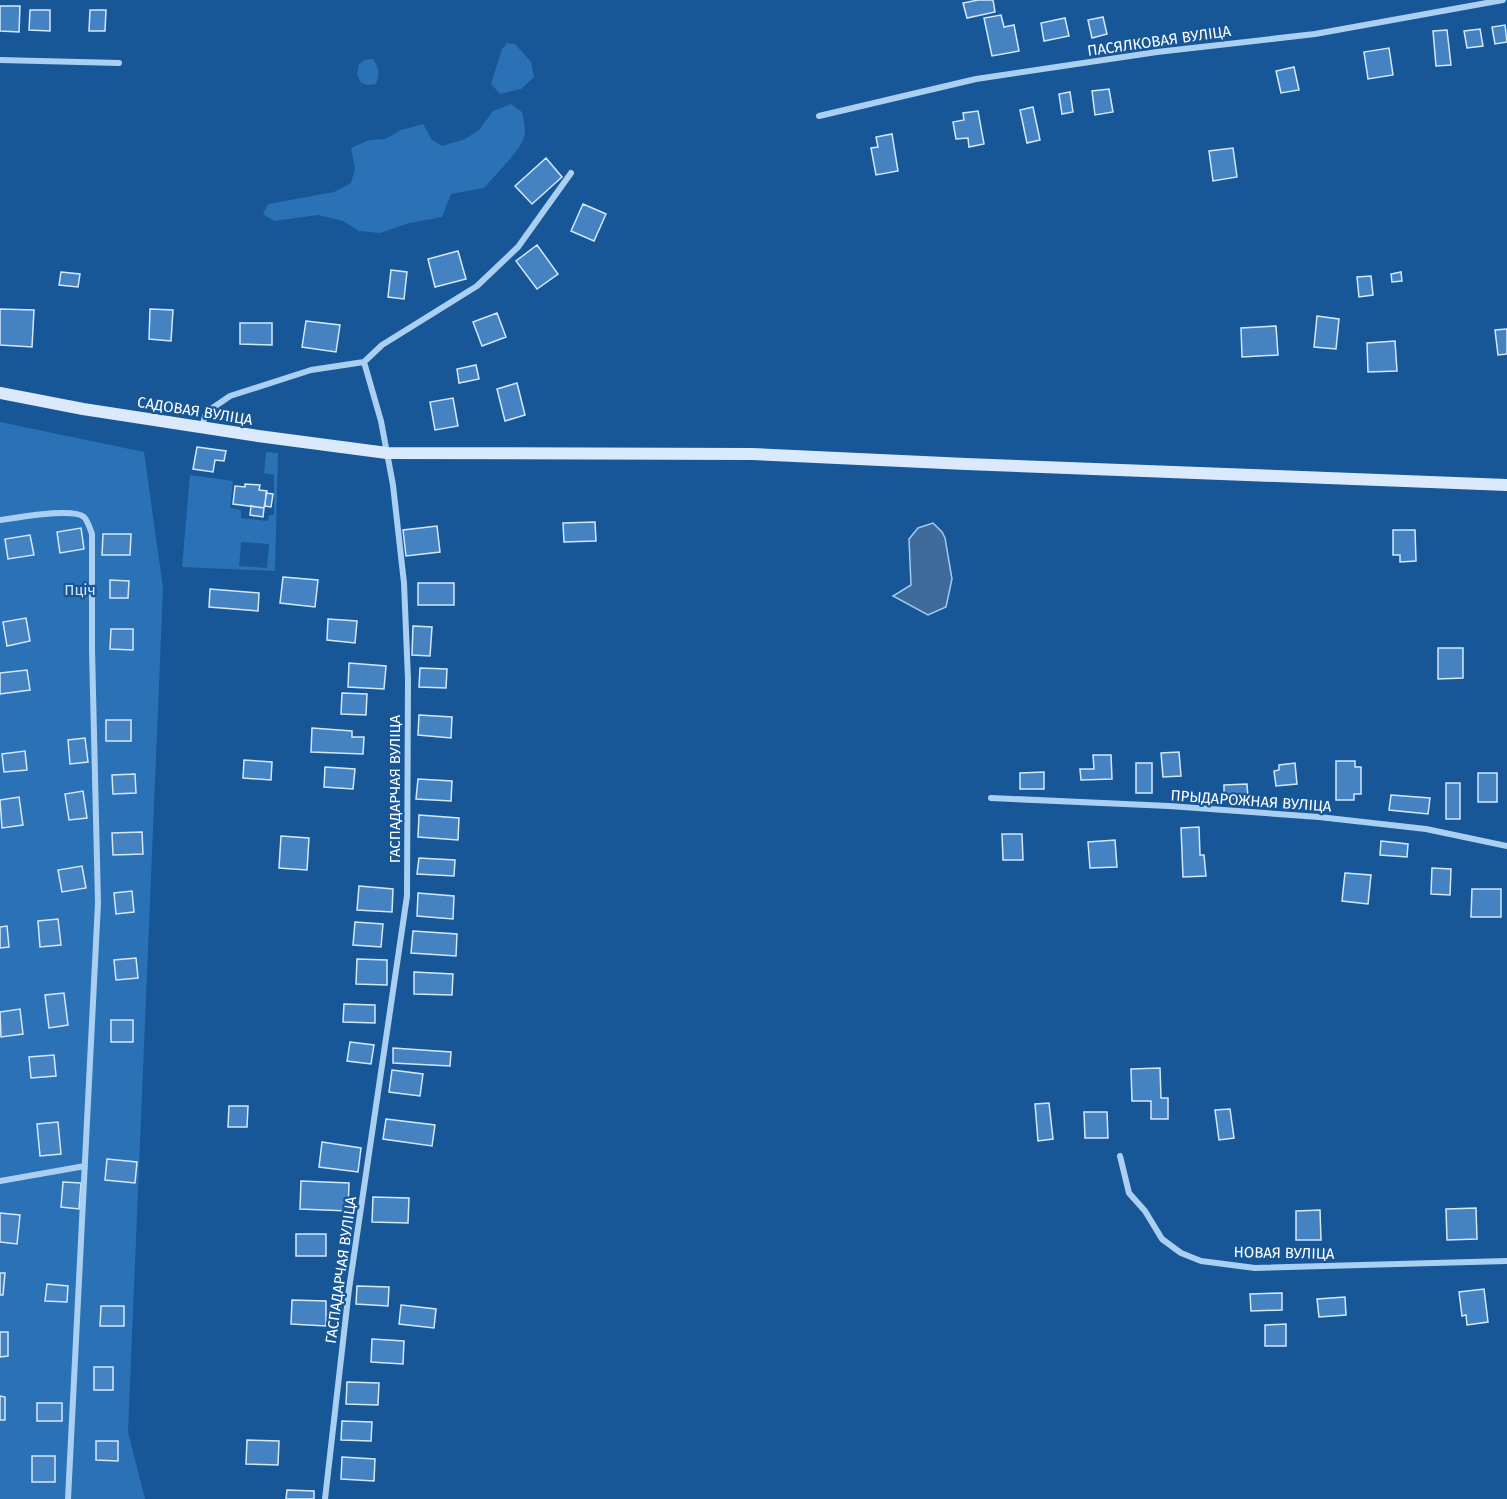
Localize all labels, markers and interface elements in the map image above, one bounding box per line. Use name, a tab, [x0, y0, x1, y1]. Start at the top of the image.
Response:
street label: ПАСЯЛКОВАЯ ВУЛІЦА	[1086, 22, 1232, 60]
street label: САДОВАЯ ВУЛІЦА	[136, 393, 254, 429]
park label: Пціч	[64, 581, 96, 599]
street label: ГАСПАДАРЧАЯ ВУЛІЦА	[386, 714, 404, 863]
street label: ПРЫДАРОЖНАЯ ВУЛІЦА	[1170, 786, 1333, 816]
street label: ГАСПАДАРЧАЯ ВУЛІЦА	[322, 1195, 360, 1345]
street label: НОВАЯ ВУЛІЦА	[1234, 1243, 1335, 1263]

